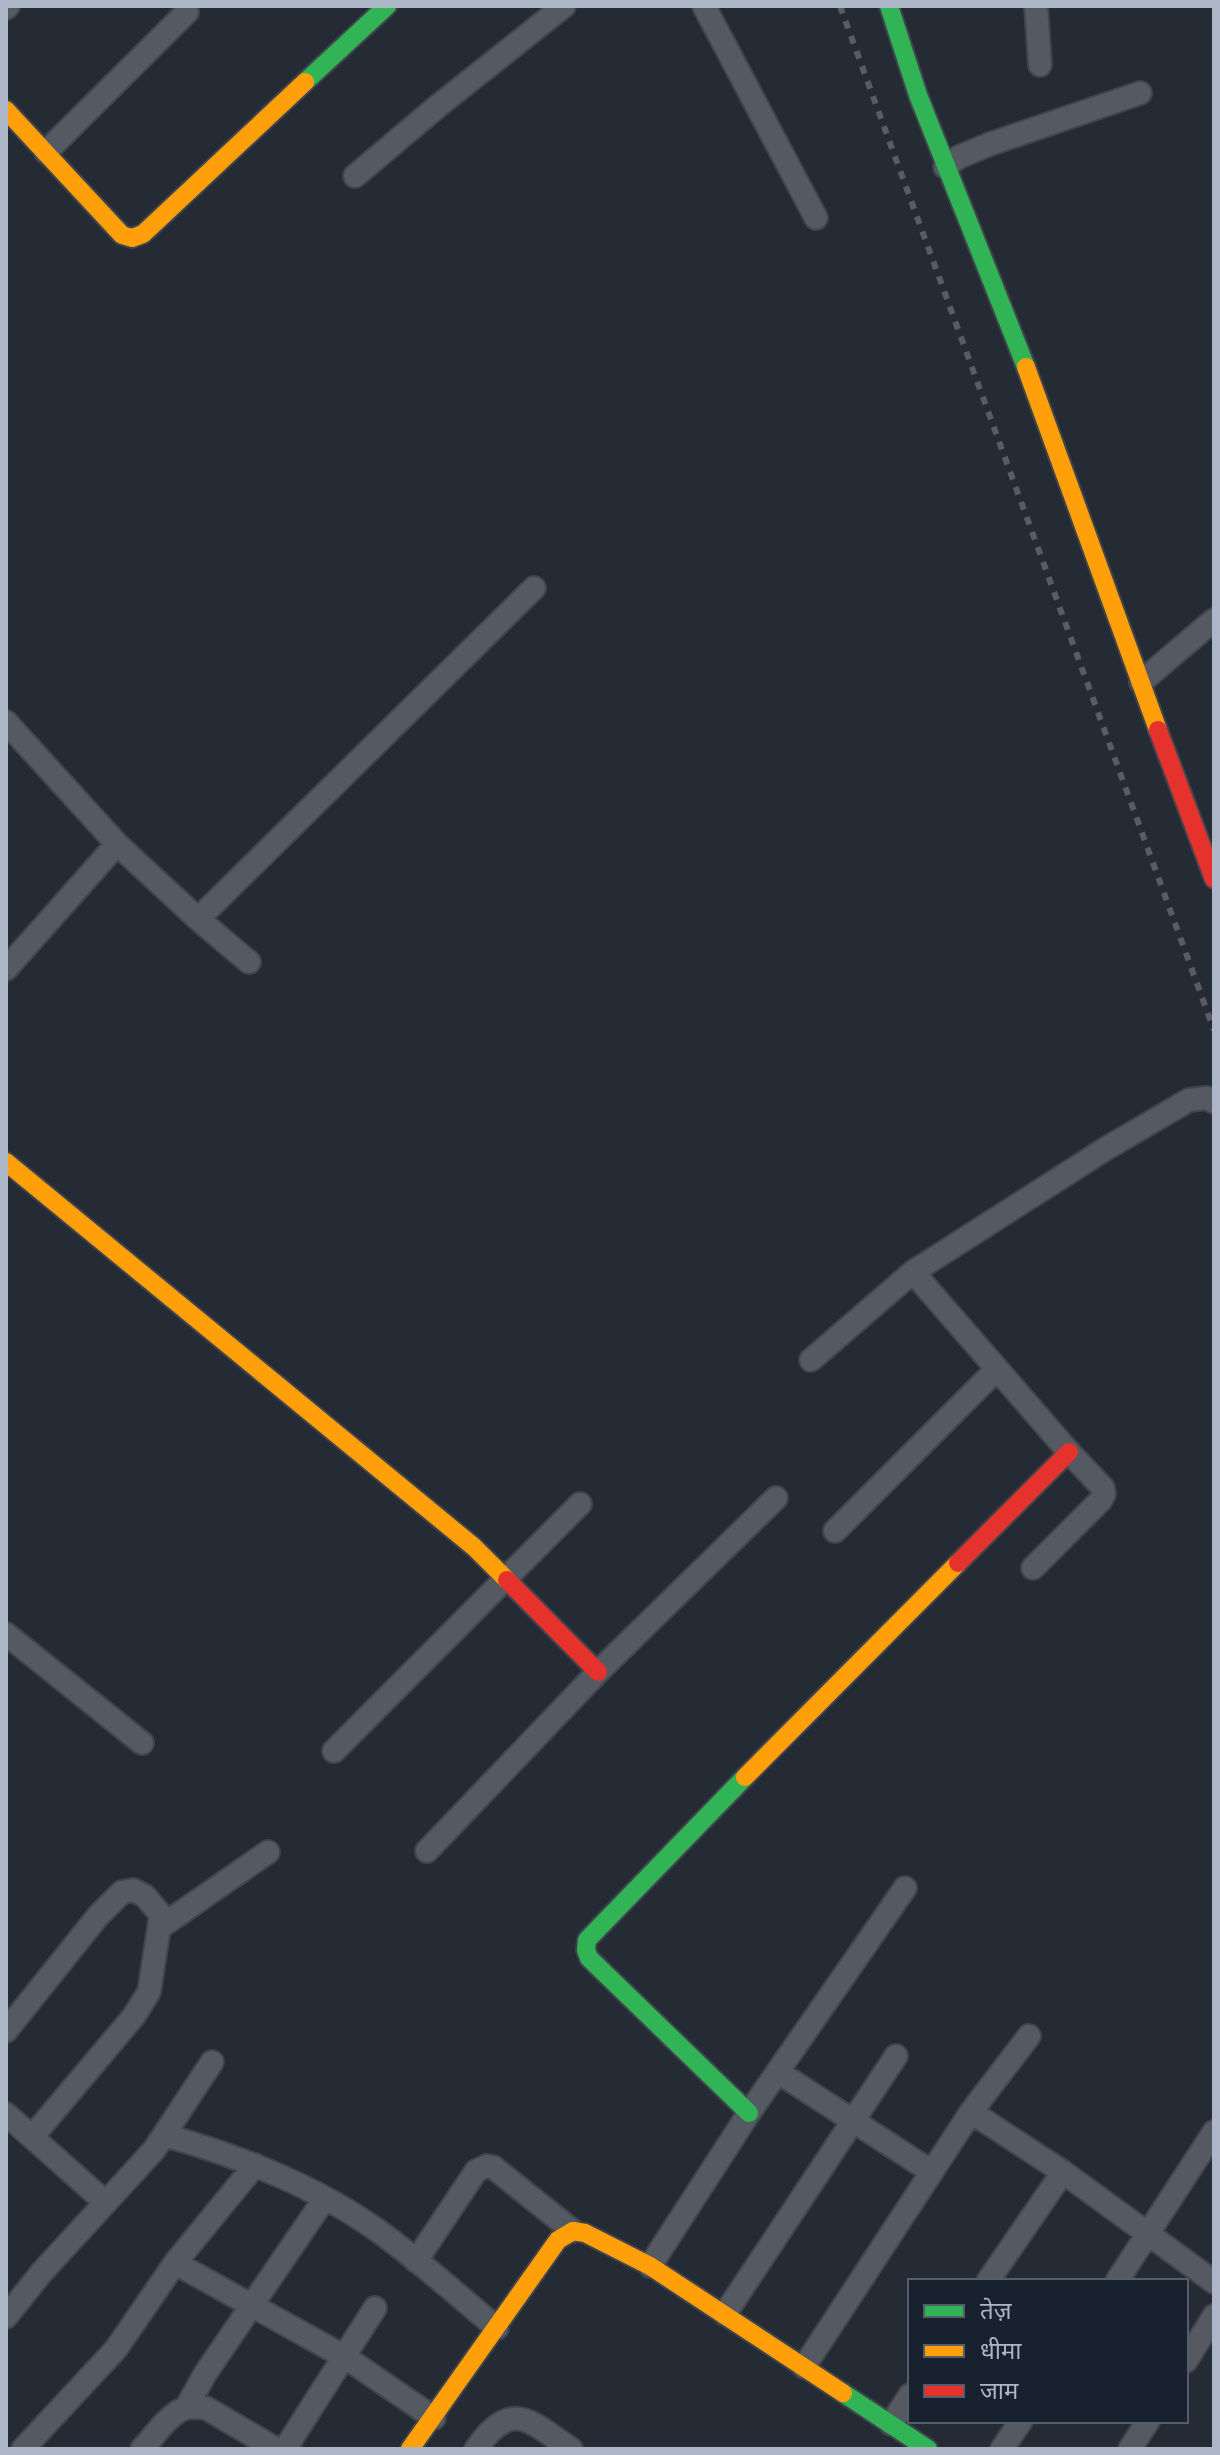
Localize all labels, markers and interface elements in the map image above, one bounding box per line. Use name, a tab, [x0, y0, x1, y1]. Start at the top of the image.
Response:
legend	[908, 2279, 1188, 2423]
text: तेज़	[980, 2297, 1013, 2325]
text: धीमा	[980, 2337, 1022, 2365]
text: जाम	[980, 2377, 1019, 2405]

